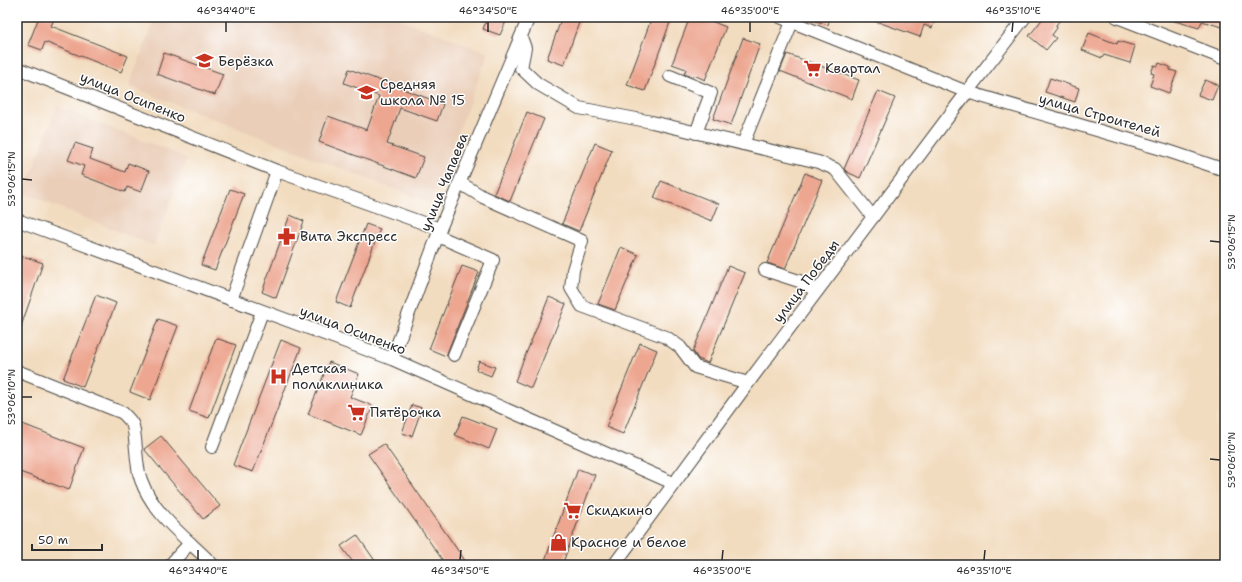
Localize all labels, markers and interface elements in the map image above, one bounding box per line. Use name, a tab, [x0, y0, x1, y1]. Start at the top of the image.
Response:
text: 46°34'40"E	[197, 4, 255, 17]
text: 46°34'50"E	[459, 4, 517, 17]
text: 46°35'00"E	[721, 4, 779, 17]
text: 46°35'10"E	[985, 4, 1041, 17]
school or university icon: Берёзка	[195, 51, 215, 71]
place label: Берёзка	[218, 52, 274, 70]
supermarket icon: Квартал	[802, 58, 822, 78]
place label: Квартал	[825, 59, 881, 77]
street label: улица Осипенко	[77, 68, 189, 126]
place label: Средняя школа № 15	[380, 75, 465, 109]
school or university icon: Средняя школа № 15	[357, 82, 377, 102]
street label: улица Строителей	[1037, 89, 1163, 141]
street label: улица Чапаева	[416, 130, 472, 234]
text: 53°06'15"N	[5, 151, 18, 207]
text: 53°06'15"N	[1225, 214, 1238, 270]
pharmacy icon: Вита Экспресс	[277, 226, 297, 246]
place label: Вита Экспресс	[300, 227, 397, 245]
street label: улица Победы	[769, 236, 843, 326]
street label: улица Осипенко	[297, 301, 409, 359]
place label: Детская поликлиника	[292, 359, 383, 393]
hospital icon: Детская поликлиника	[269, 366, 289, 386]
text: 53°06'10"N	[5, 369, 18, 425]
supermarket icon: Пятёрочка	[347, 402, 367, 422]
place label: Пятёрочка	[370, 403, 441, 421]
text: 53°06'10"N	[1225, 432, 1238, 488]
supermarket icon: Скидкино	[563, 500, 583, 520]
place label: Скидкино	[586, 501, 653, 519]
scale bar	[32, 526, 102, 552]
text: 50 m	[38, 532, 68, 548]
shop icon: Красное и белое	[548, 532, 568, 552]
place label: Красное и белое	[571, 533, 687, 551]
text: 46°34'40"E	[169, 564, 227, 577]
text: 46°34'50"E	[431, 564, 489, 577]
text: 46°35'00"E	[693, 564, 751, 577]
text: 46°35'10"E	[956, 564, 1012, 577]

